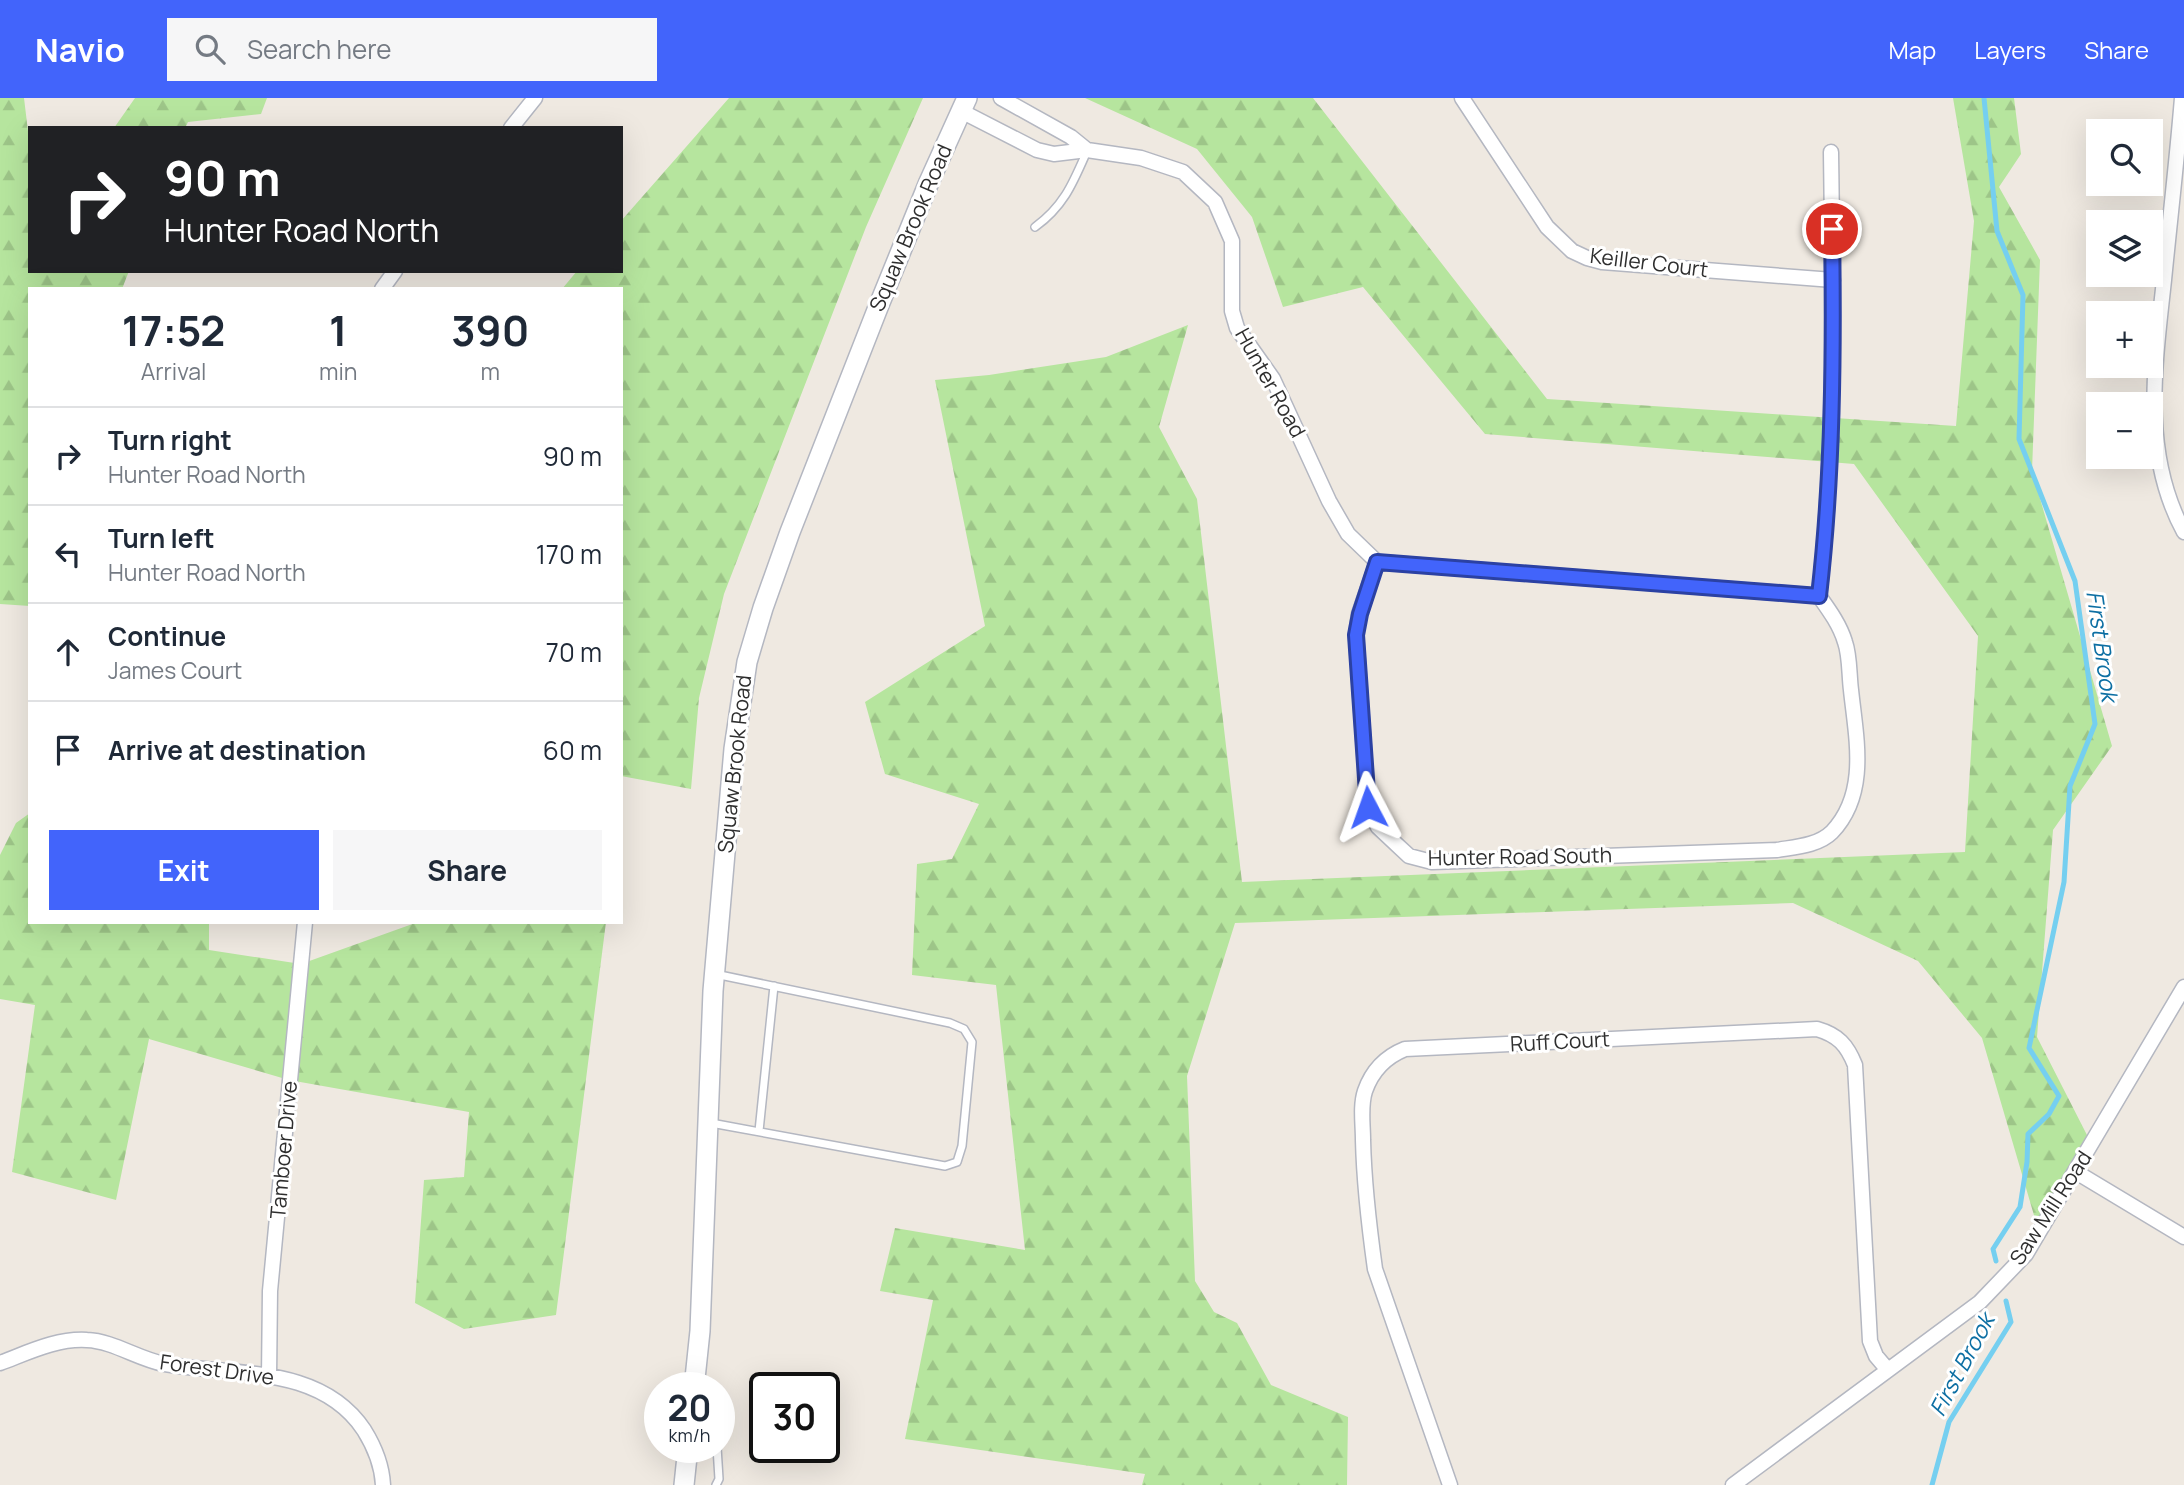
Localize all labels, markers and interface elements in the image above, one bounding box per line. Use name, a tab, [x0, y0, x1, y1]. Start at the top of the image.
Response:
search box	[167, 18, 657, 81]
text: Navio	[35, 27, 125, 72]
icon: search	[191, 30, 229, 68]
text: Search here	[247, 31, 391, 67]
text: Map	[1889, 33, 1936, 66]
text: Layers	[1974, 33, 2046, 66]
text: Share	[2084, 33, 2149, 66]
map controls	[2086, 119, 2163, 469]
button: search	[2086, 119, 2163, 196]
street label: Squaw Brook Road	[862, 140, 958, 315]
text: 90 m	[164, 144, 281, 211]
icon: right	[49, 154, 140, 245]
pin	[1802, 199, 1862, 259]
text: Hunter Road North	[164, 208, 439, 252]
icon: arrive	[1813, 210, 1851, 248]
button: layers	[2086, 210, 2163, 287]
street label: Keiller Court	[1589, 241, 1710, 283]
text: 17:52	[122, 301, 225, 359]
text: 1	[329, 301, 347, 359]
text: 390	[451, 301, 529, 359]
button: +	[2086, 301, 2163, 378]
street label: Hunter Road	[1229, 323, 1312, 442]
text: Arrival	[141, 355, 206, 387]
text: min	[319, 355, 358, 387]
text: m	[480, 355, 500, 387]
button: −	[2086, 392, 2163, 469]
text: Turn right	[108, 422, 232, 458]
icon: right	[49, 437, 87, 475]
text: 90 m	[543, 438, 602, 474]
text: Hunter Road North	[108, 458, 306, 490]
text: Turn left	[108, 520, 215, 556]
icon: left	[49, 535, 87, 573]
text: 170 m	[536, 536, 602, 572]
text: Hunter Road North	[108, 556, 306, 588]
water label: First Brook	[2079, 588, 2127, 707]
text: Continue	[108, 618, 226, 654]
icon: ahead	[49, 633, 87, 671]
text: 70 m	[546, 634, 602, 670]
text: James Court	[108, 654, 242, 686]
street label: Squaw Brook Road	[711, 673, 757, 854]
icon: arrive	[49, 731, 87, 769]
text: Arrive at destination	[108, 732, 366, 768]
text: 60 m	[543, 732, 602, 768]
position arrow	[1331, 770, 1405, 844]
button: Exit	[49, 830, 319, 910]
button: Share	[333, 830, 602, 910]
street label: Hunter Road South	[1428, 840, 1612, 872]
street label: Ruff Court	[1509, 1024, 1610, 1058]
street label: Tamboer Drive	[263, 1080, 303, 1220]
street label: Saw Mill Road	[2003, 1145, 2098, 1270]
water label: First Brook	[1921, 1305, 2003, 1421]
street label: Forest Drive	[158, 1347, 276, 1391]
speed limit sign: 30	[749, 1372, 840, 1463]
text: 20	[668, 1384, 711, 1432]
text: km/h	[669, 1423, 710, 1447]

